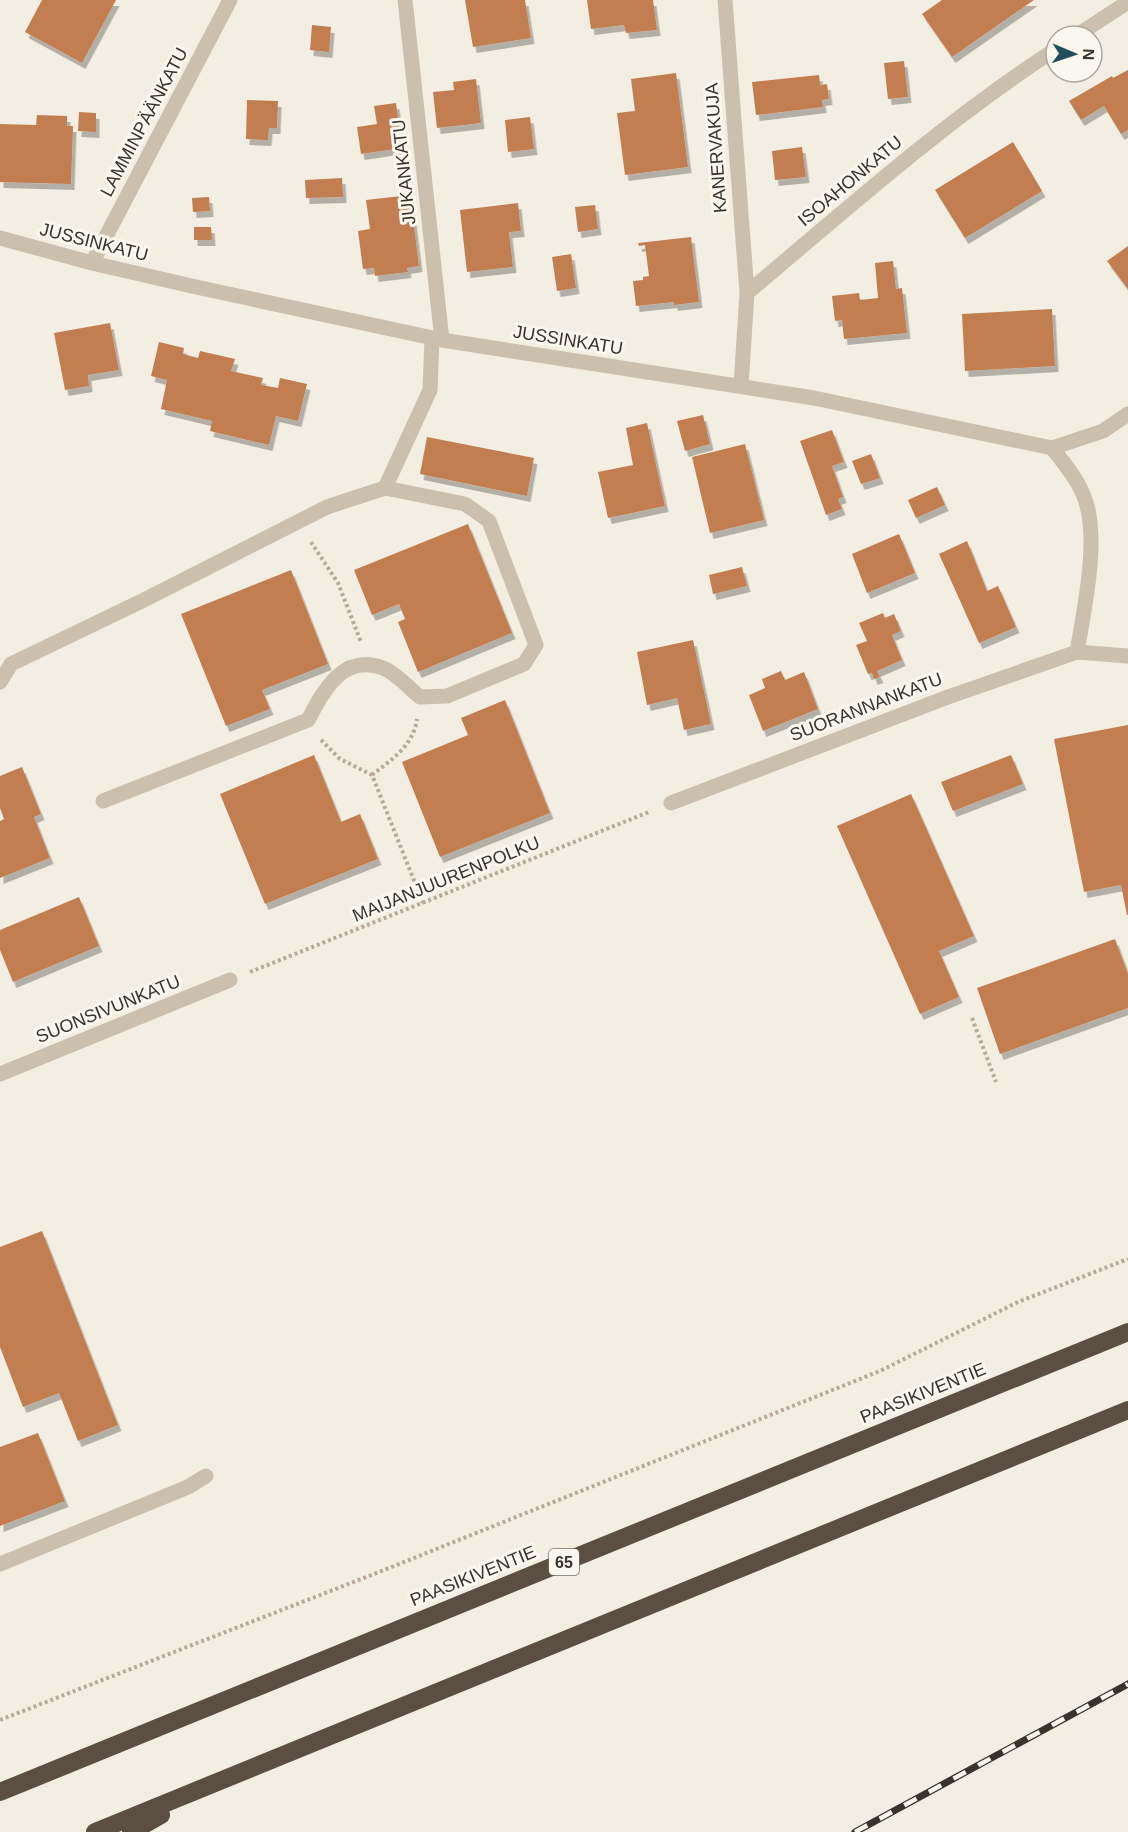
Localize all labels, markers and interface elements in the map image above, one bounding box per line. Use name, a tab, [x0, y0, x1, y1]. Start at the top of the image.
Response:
north arrow	[1044, 24, 1104, 84]
street label: LAMMINPÄÄNKATU	[96, 44, 192, 200]
text: N	[1080, 48, 1097, 61]
street label: KANERVAKUJA	[701, 82, 731, 214]
street label: JUKANKATU	[389, 118, 419, 226]
street label: ISOAHONKATU	[794, 132, 906, 230]
street label: JUSSINKATU	[38, 219, 150, 265]
street label: JUSSINKATU	[512, 321, 624, 359]
street label: SUORANNANKATU	[787, 669, 945, 745]
street label: MAIJANJUURENPOLKU	[350, 832, 542, 926]
street label: SUONSIVUNKATU	[33, 971, 183, 1047]
street label: PAASIKIVENTIE	[857, 1359, 989, 1427]
street label: PAASIKIVENTIE	[407, 1542, 539, 1610]
road number: 65	[549, 1549, 579, 1575]

